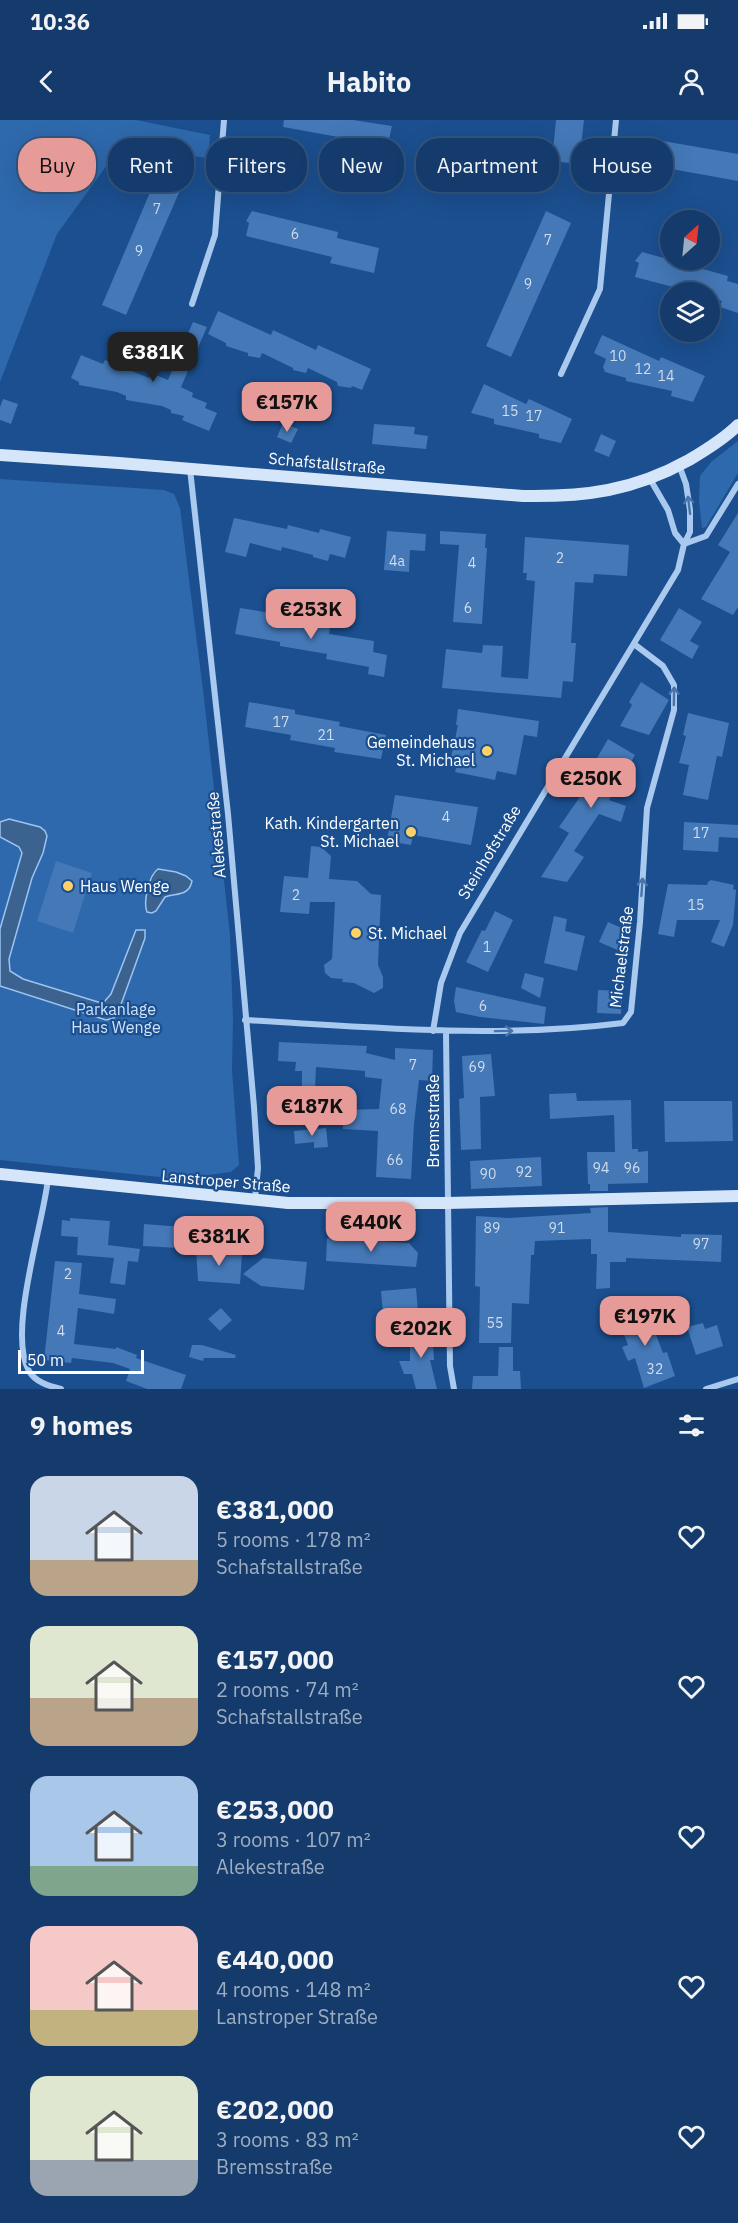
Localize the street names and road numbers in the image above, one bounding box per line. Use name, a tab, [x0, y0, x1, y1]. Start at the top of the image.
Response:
street label: Schafstallstraße	[268, 448, 387, 478]
street label: Alekestraße	[202, 791, 230, 879]
street label: Steinhofstraße	[453, 801, 525, 903]
street label: Michaelstraße	[605, 905, 637, 1009]
street label: Bremsstraße	[423, 1074, 443, 1168]
street label: Lanstroper Straße	[161, 1165, 292, 1197]

